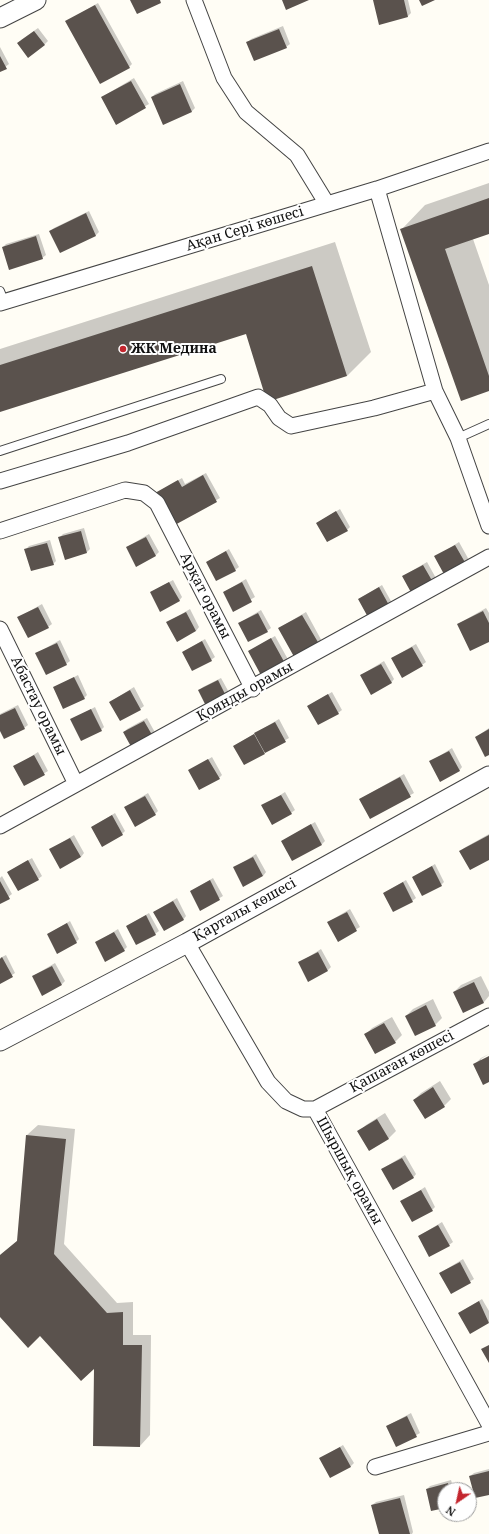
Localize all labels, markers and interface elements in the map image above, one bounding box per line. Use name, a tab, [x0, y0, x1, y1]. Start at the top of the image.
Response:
street label: Ақан Сері көшесі	[184, 203, 306, 255]
place label: ЖК Медина	[131, 341, 217, 357]
marker: ЖК Медина	[118, 344, 128, 354]
street label: Арқат орамы	[176, 550, 234, 642]
street label: Абастау орамы	[7, 654, 69, 758]
street label: Қоянды орамы	[194, 659, 296, 725]
street label: Қарталы көшесі	[191, 875, 299, 945]
street label: Қашаған көшесі	[347, 1027, 457, 1097]
street label: Шыршық орамы	[312, 1114, 386, 1228]
north arrow	[437, 1482, 477, 1522]
text: N	[443, 1503, 458, 1520]

